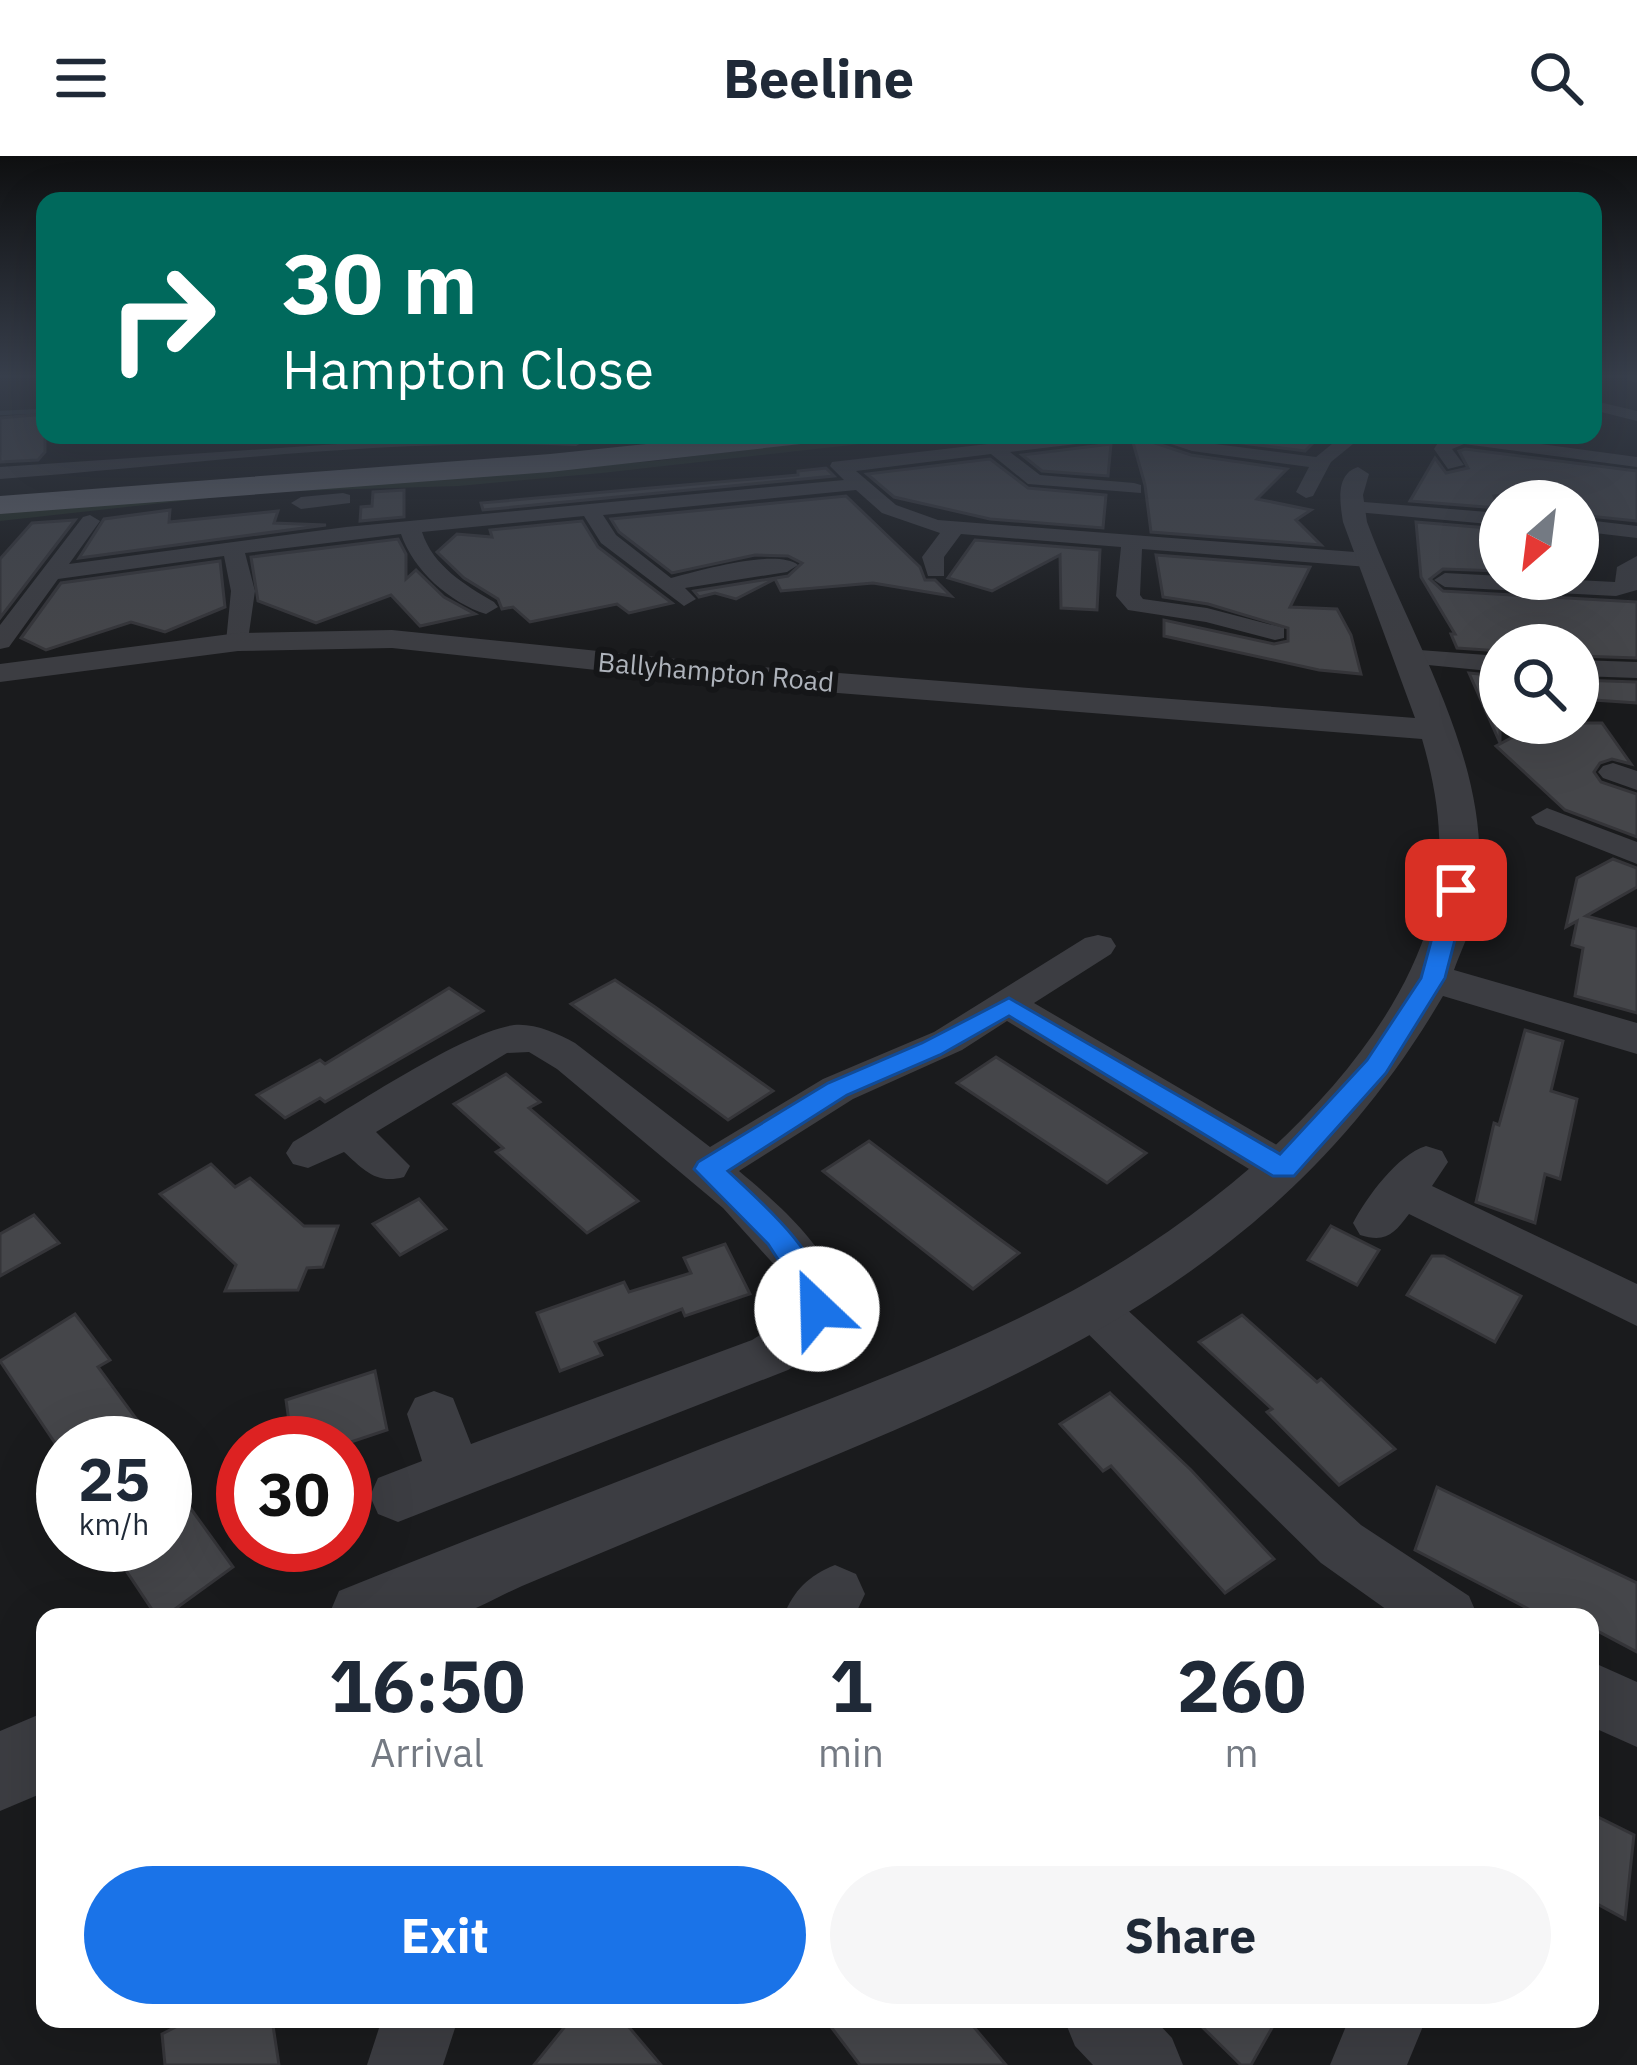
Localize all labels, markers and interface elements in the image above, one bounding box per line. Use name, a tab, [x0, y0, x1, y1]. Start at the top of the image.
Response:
text: Beeline	[723, 43, 914, 113]
icon: menu	[48, 45, 114, 111]
icon: search	[1523, 45, 1589, 111]
text: 30 m	[282, 228, 478, 337]
icon: right	[84, 240, 240, 396]
text: Hampton Close	[282, 334, 654, 404]
north arrow	[1479, 480, 1599, 600]
map controls	[1479, 480, 1599, 744]
button: search	[1479, 624, 1599, 744]
street label: Ballyhampton Road	[596, 643, 836, 699]
pin	[1405, 839, 1507, 941]
icon: arrive	[1423, 857, 1489, 923]
position arrow	[754, 1246, 880, 1372]
speed limit sign: 30	[216, 1416, 372, 1572]
text: 25	[78, 1439, 150, 1518]
text: km/h	[79, 1504, 149, 1543]
text: 16:50	[329, 1638, 525, 1732]
text: 1	[829, 1638, 873, 1732]
text: 260	[1177, 1638, 1306, 1732]
text: Arrival	[370, 1727, 484, 1778]
text: min	[818, 1727, 884, 1778]
text: m	[1224, 1727, 1259, 1778]
button: Exit	[84, 1866, 806, 2004]
button: Share	[830, 1866, 1551, 2004]

